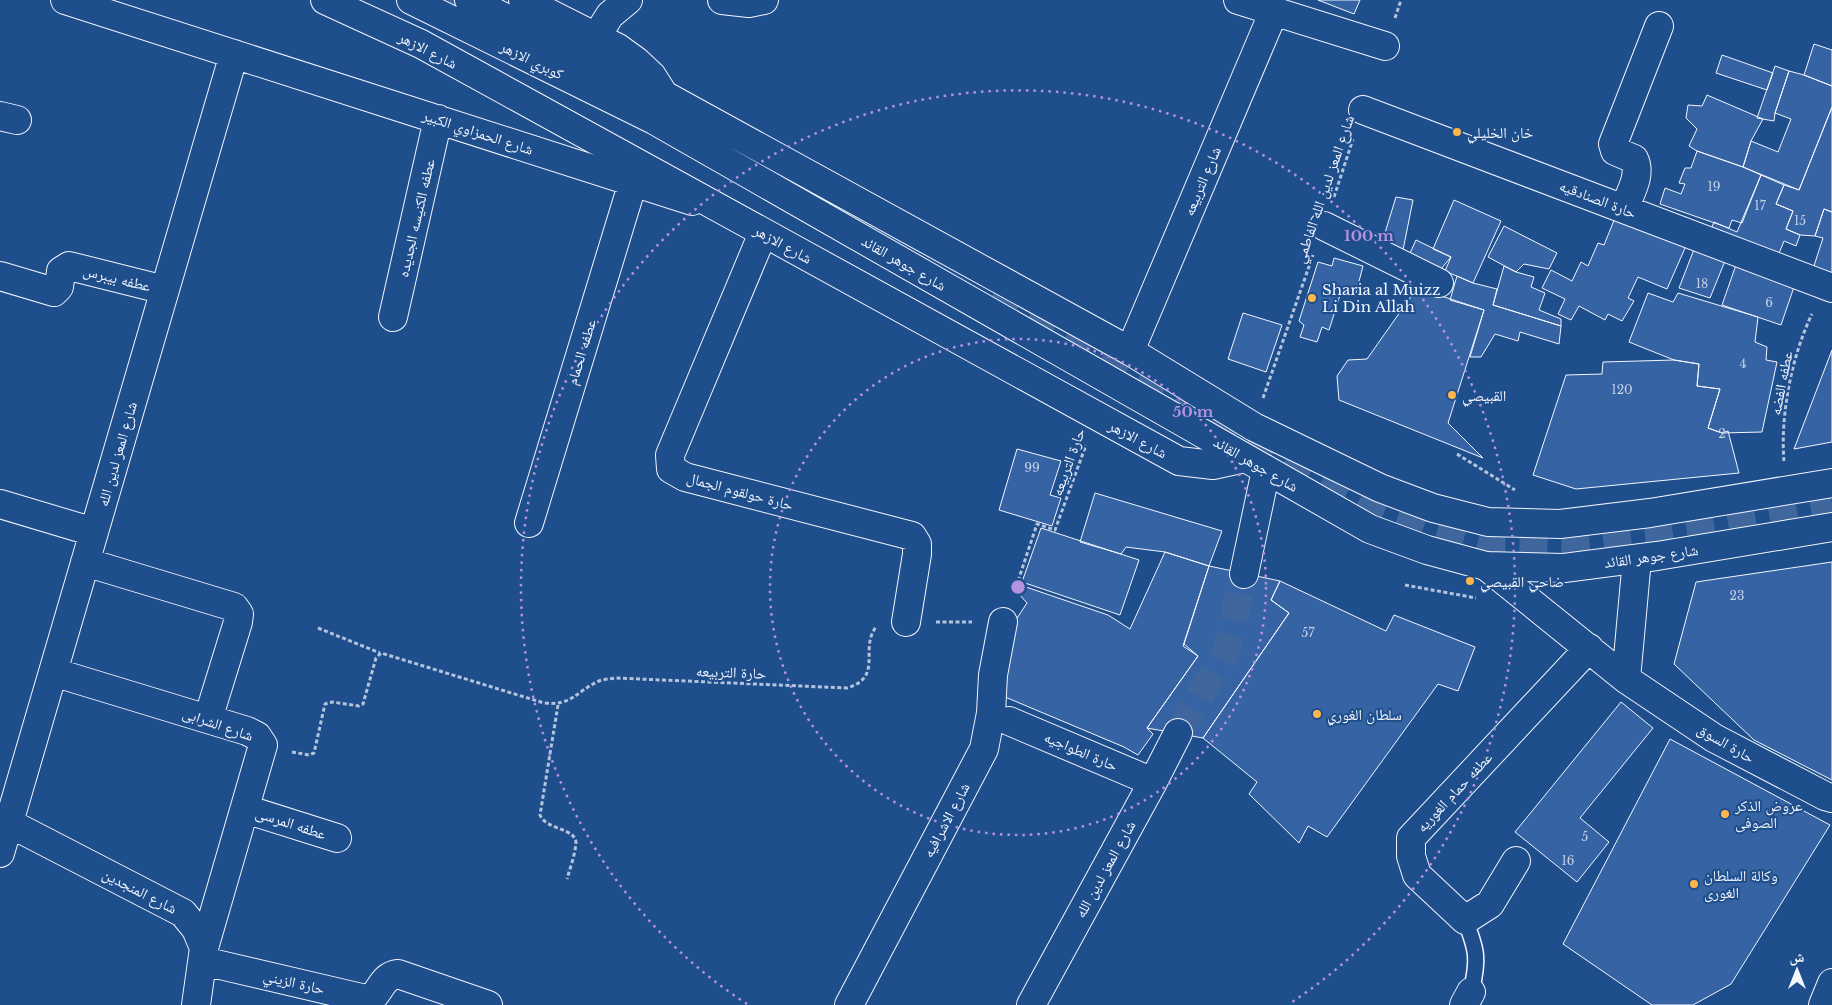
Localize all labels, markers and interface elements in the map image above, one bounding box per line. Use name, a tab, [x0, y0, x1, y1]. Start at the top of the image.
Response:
street label: شارع الازهر	[394, 27, 461, 74]
street label: كوبري الازهر	[495, 36, 567, 86]
street label: شارع الحمزاوي الكبير	[418, 105, 536, 162]
street label: شارع المعز لدين الله الفاطمي	[1290, 112, 1361, 266]
place label: خان الخليلي	[1467, 123, 1534, 144]
marker: خان الخليلي	[1451, 126, 1463, 138]
street label: شارع التربيعه	[1179, 143, 1226, 219]
street label: عطفه الكنيسه الجديده	[393, 157, 439, 279]
street label: حارة الصنادقيه	[1557, 176, 1640, 223]
house number: 19	[1707, 179, 1721, 194]
house number: 17	[1754, 198, 1767, 213]
house number: 15	[1794, 213, 1806, 228]
street label: شارع الازهر	[749, 220, 816, 269]
text: 100 m	[1344, 226, 1394, 245]
street label: شارع جوهر القائد	[858, 231, 950, 296]
street label: عطفه بيبرس	[81, 260, 153, 297]
house number: 18	[1696, 276, 1708, 291]
place label: Sharia al Muizz Li Din Allah	[1322, 280, 1440, 316]
marker: Sharia al Muizz Li Din Allah	[1306, 292, 1318, 304]
house number: 6	[1765, 295, 1773, 310]
street label: عطفه الحمام	[562, 316, 601, 388]
street label: عطفه الفضه	[1765, 349, 1797, 417]
house number: 4	[1739, 356, 1747, 371]
house number: 120	[1611, 382, 1633, 397]
place label: القبيصي	[1462, 386, 1506, 407]
marker: القبيصي	[1446, 389, 1458, 401]
street label: شارع المعز لدين الله	[93, 399, 142, 509]
text: 50 m	[1173, 402, 1214, 421]
street label: شارع الازهر	[1104, 415, 1171, 463]
street label: حارة التربيعه	[1047, 425, 1089, 498]
house number: 2	[1718, 426, 1726, 441]
street label: شارع جوهر القائد	[1210, 432, 1302, 497]
house number: 99	[1024, 460, 1040, 475]
street label: حارة حولقوم الجمال	[684, 468, 796, 515]
street label: شارع جوهر القائد	[1603, 540, 1700, 573]
place label: ضاحي القبيصي	[1480, 572, 1564, 593]
marker: ضاحي القبيصي	[1464, 575, 1476, 587]
centre of rings	[1009, 578, 1027, 596]
house number: 23	[1730, 588, 1744, 603]
house number: 57	[1302, 625, 1315, 640]
street label: حارة التربيعه	[696, 661, 767, 683]
street label: شارع الشرابى	[180, 703, 256, 746]
place label: سلطان الغوري	[1327, 705, 1402, 726]
marker: سلطان الغوري	[1311, 708, 1323, 720]
street label: حارة السوق	[1693, 719, 1758, 768]
street label: حارة الطواجيه	[1041, 727, 1121, 775]
street label: عطفه حمام الغوريه	[1412, 748, 1497, 837]
street label: شارع الاشرافيه	[918, 779, 975, 861]
place label: عروض الذكر الصوفى	[1734, 796, 1803, 833]
street label: عطفه المرسى	[253, 803, 329, 844]
marker: عروض الذكر الصوفى	[1719, 808, 1731, 820]
street label: شارع المعز لدين الله	[1070, 817, 1140, 921]
house number: 5	[1582, 829, 1589, 844]
house number: 16	[1561, 853, 1575, 868]
street label: شارع المنجدين	[99, 864, 181, 919]
place label: وكالة السلطان الغورى	[1704, 866, 1778, 903]
marker: وكالة السلطان الغورى	[1688, 878, 1700, 890]
north arrow	[1772, 945, 1822, 995]
text: ش	[1790, 948, 1805, 966]
street label: حارة الزيني	[261, 966, 327, 1001]

